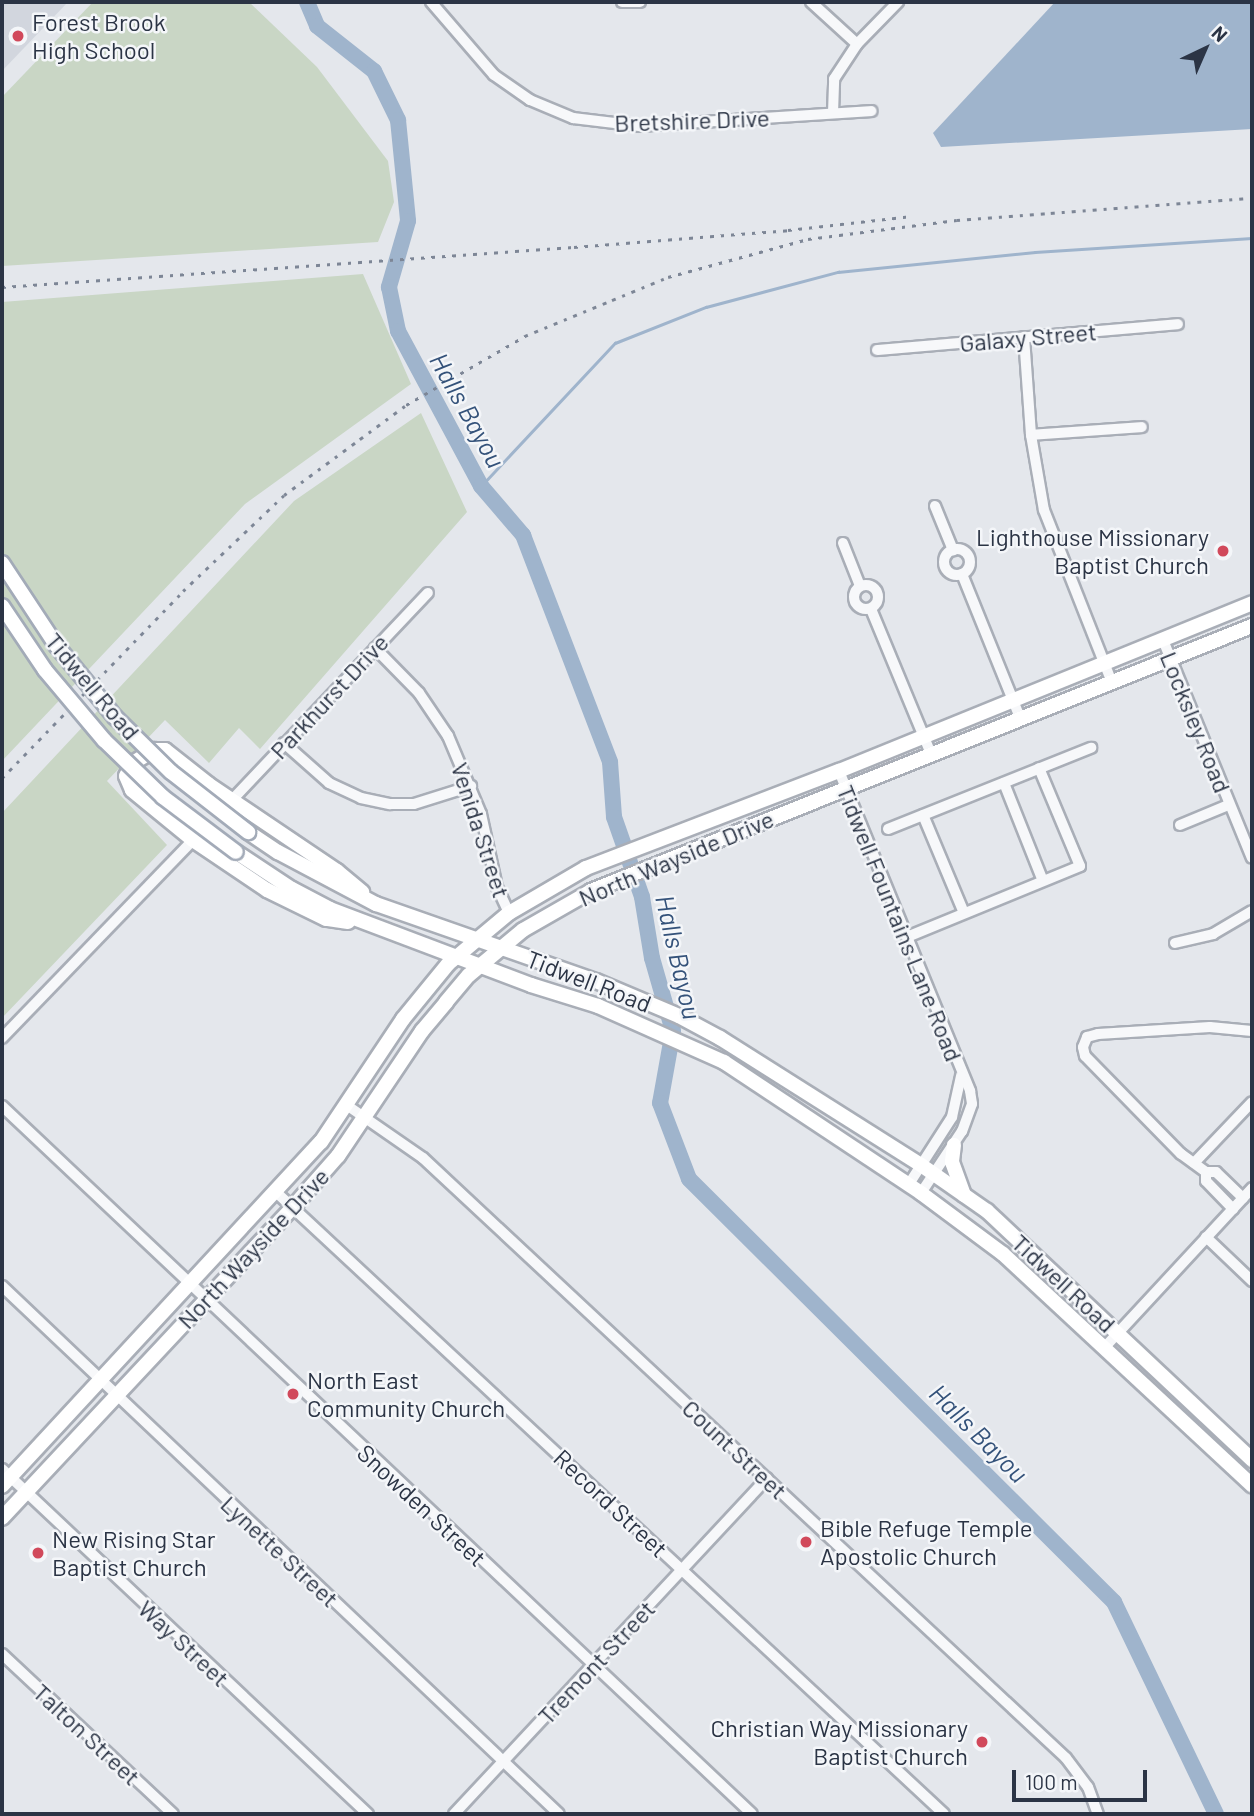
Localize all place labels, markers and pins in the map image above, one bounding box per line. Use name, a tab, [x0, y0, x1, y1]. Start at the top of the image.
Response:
place label: Forest Brook High School	[32, 8, 166, 64]
marker: Forest Brook High School	[10, 28, 26, 44]
place label: Lighthouse Missionary Baptist Church	[976, 523, 1209, 579]
marker: Lighthouse Missionary Baptist Church	[1215, 543, 1231, 559]
place label: North East Community Church	[307, 1366, 505, 1422]
marker: North East Community Church	[285, 1386, 301, 1402]
place label: Bible Refuge Temple Apostolic Church	[820, 1514, 1033, 1570]
place label: New Rising Star Baptist Church	[52, 1525, 216, 1581]
marker: Bible Refuge Temple Apostolic Church	[798, 1534, 814, 1550]
marker: New Rising Star Baptist Church	[30, 1545, 46, 1561]
place label: Christian Way Missionary Baptist Church	[710, 1714, 968, 1770]
marker: Christian Way Missionary Baptist Church	[974, 1734, 990, 1750]

